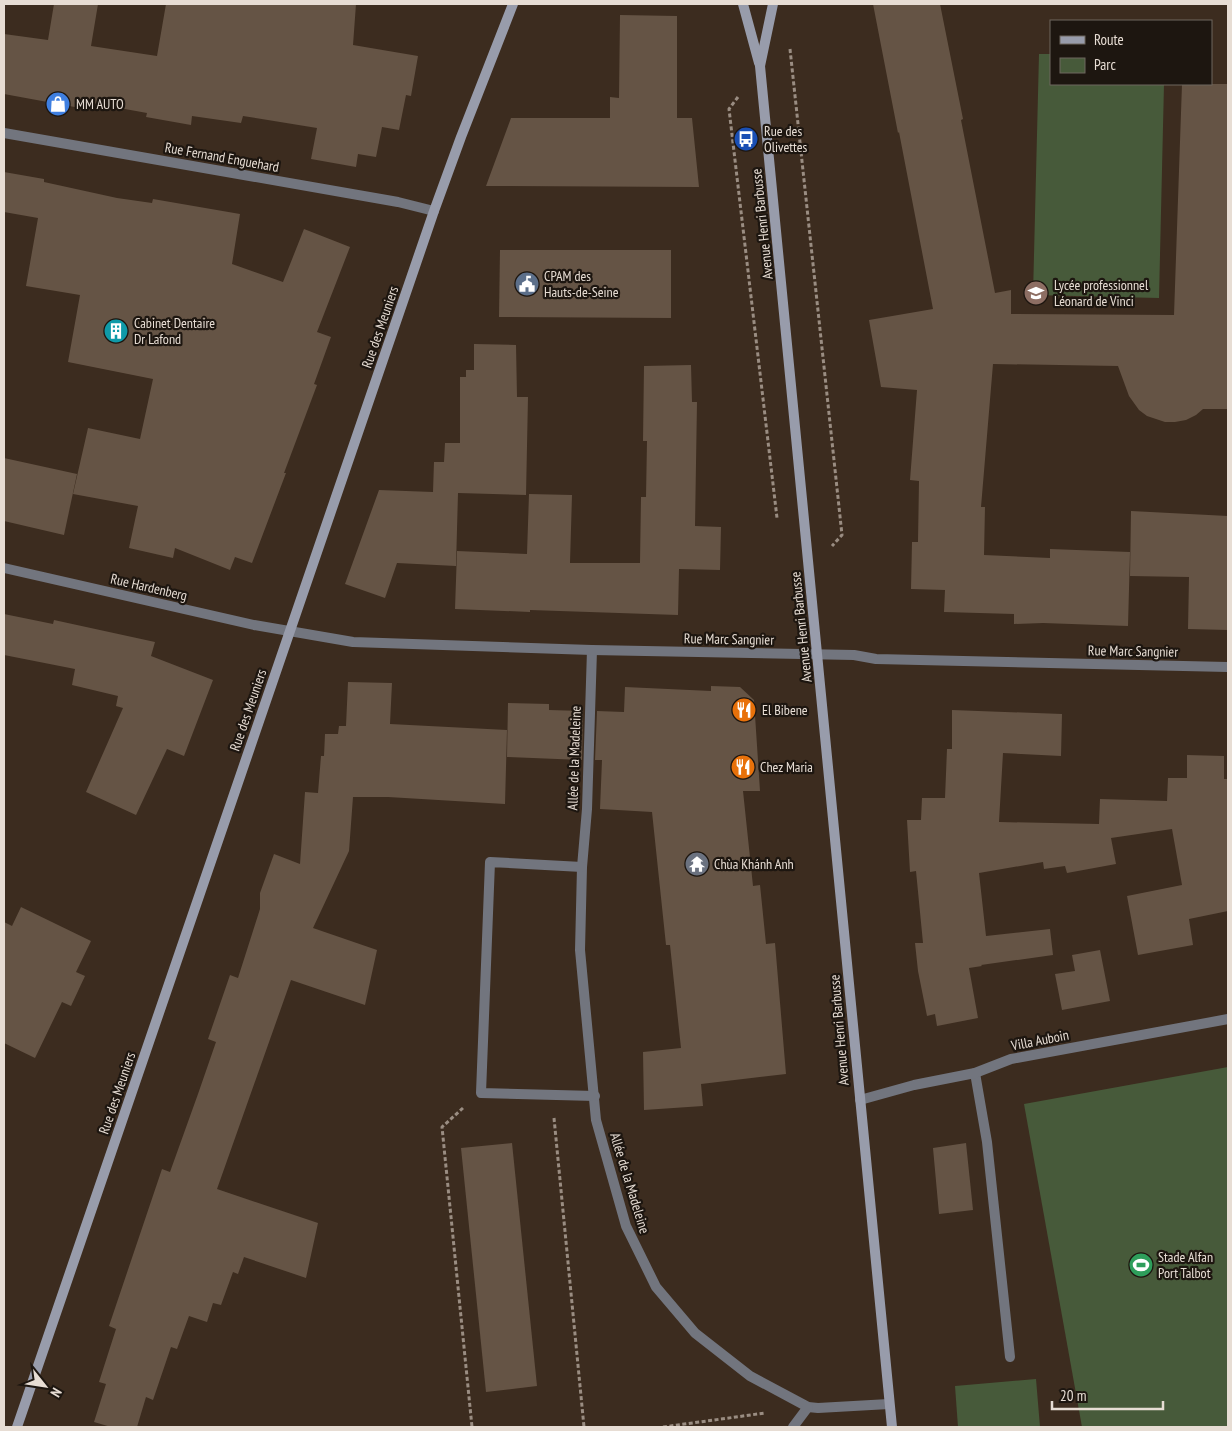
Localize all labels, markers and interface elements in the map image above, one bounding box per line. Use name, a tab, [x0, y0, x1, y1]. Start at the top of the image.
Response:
legend	[1050, 20, 1212, 85]
text: Route	[1094, 30, 1124, 49]
text: Parc	[1094, 55, 1116, 74]
shop icon: MM AUTO	[45, 91, 71, 117]
place label: MM AUTO	[76, 95, 124, 113]
place label: Rue des Olivettes	[764, 122, 808, 156]
bus stop icon: Rue des Olivettes	[733, 126, 759, 152]
street label: Rue Fernand Enguehard	[164, 138, 280, 176]
street label: Avenue Henri Barbusse	[747, 168, 777, 280]
place label: CPAM des Hauts-de-Seine	[544, 267, 619, 301]
public building icon: CPAM des Hauts-de-Seine	[514, 271, 540, 297]
place label: Lycée professionnel Léonard de Vinci	[1054, 276, 1149, 310]
school or university icon: Lycée professionnel Léonard de Vinci	[1023, 280, 1049, 306]
street label: Rue des Meuniers	[358, 283, 402, 370]
place label: Cabinet Dentaire Dr Lafond	[134, 314, 215, 348]
building icon: Cabinet Dentaire Dr Lafond	[103, 318, 129, 344]
street label: Rue Hardenberg	[109, 569, 189, 605]
street label: Avenue Henri Barbusse	[786, 571, 816, 683]
street label: Rue Marc Sangnier	[684, 629, 774, 649]
street label: Rue Marc Sangnier	[1088, 641, 1178, 661]
street label: Rue des Meuniers	[226, 666, 270, 753]
restaurant icon: El Bibene	[731, 697, 757, 723]
place label: El Bibene	[762, 701, 808, 719]
street label: Allée de la Madeleine	[563, 705, 585, 811]
restaurant icon: Chez Maria	[730, 754, 756, 780]
place label: Chez Maria	[760, 758, 813, 776]
temple icon: Chùa Khánh Anh	[684, 851, 710, 877]
place label: Chùa Khánh Anh	[714, 855, 794, 873]
street label: Avenue Henri Barbusse	[825, 974, 853, 1086]
street label: Villa Auboin	[1009, 1026, 1070, 1055]
street label: Rue des Meuniers	[95, 1049, 139, 1136]
street label: Allée de la Madeleine	[606, 1130, 654, 1236]
place label: Stade Alfan Port Talbot	[1158, 1248, 1213, 1282]
sports icon: Stade Alfan Port Talbot	[1128, 1252, 1154, 1278]
north arrow	[20, 1361, 70, 1411]
scale bar	[1052, 1378, 1163, 1410]
text: N	[47, 1385, 66, 1400]
text: 20 m	[1060, 1386, 1086, 1405]

